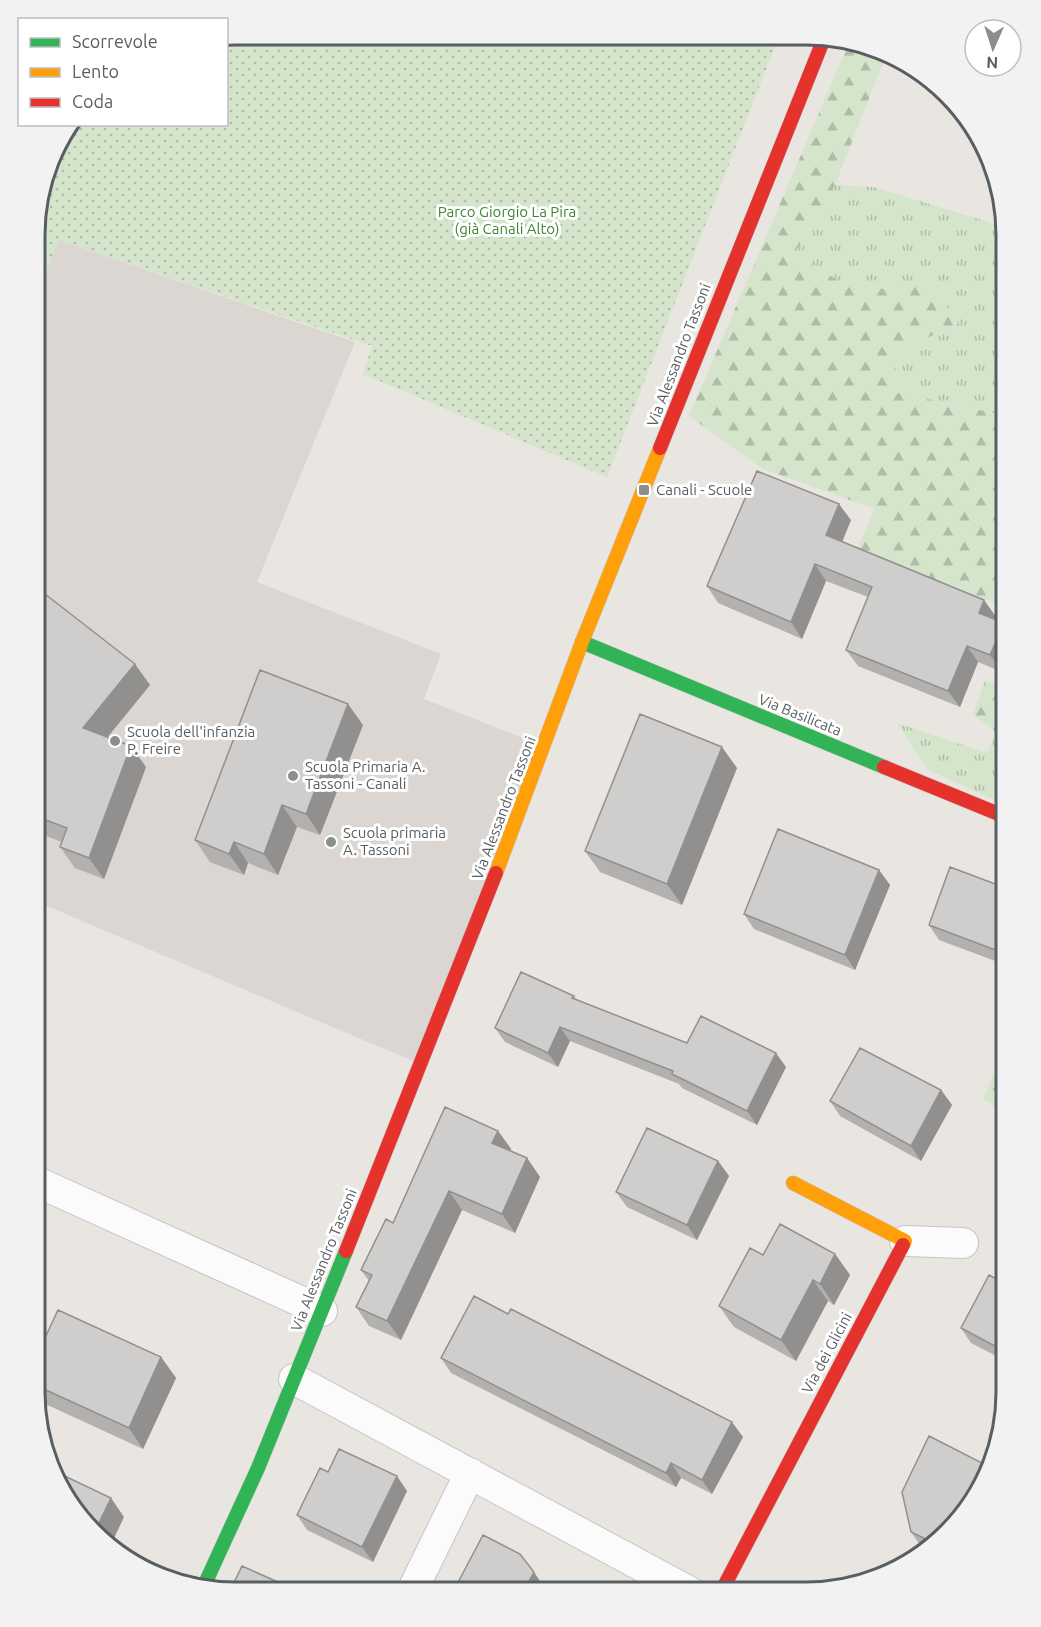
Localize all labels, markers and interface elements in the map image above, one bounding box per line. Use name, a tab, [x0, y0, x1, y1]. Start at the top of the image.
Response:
legend	[18, 18, 228, 126]
north arrow	[963, 18, 1023, 78]
text: Scorrevole	[72, 31, 158, 51]
text: N	[986, 54, 999, 72]
text: Lento	[72, 61, 119, 81]
text: Coda	[72, 91, 113, 111]
park label: Parco Giorgio La Pira (già Canali Alto)	[438, 203, 576, 237]
street label: Via Alessandro Tassoni	[643, 281, 714, 429]
place label: Canali - Scuole	[656, 481, 752, 498]
marker: Canali - Scuole	[637, 483, 651, 497]
street label: Via Basilicata	[756, 690, 844, 739]
place label: Scuola dell'infanzia P. Freire	[127, 723, 255, 757]
marker: Scuola dell'infanzia P. Freire	[108, 734, 122, 748]
street label: Via Alessandro Tassoni	[468, 734, 539, 882]
place label: Scuola Primaria A. Tassoni - Canali	[305, 758, 426, 792]
marker: Scuola Primaria A. Tassoni - Canali	[286, 769, 300, 783]
place label: Scuola primaria A. Tassoni	[343, 824, 446, 858]
marker: Scuola primaria A. Tassoni	[324, 835, 338, 849]
street label: Via Alessandro Tassoni	[287, 1186, 360, 1334]
street label: Via dei Glicini	[798, 1309, 855, 1396]

